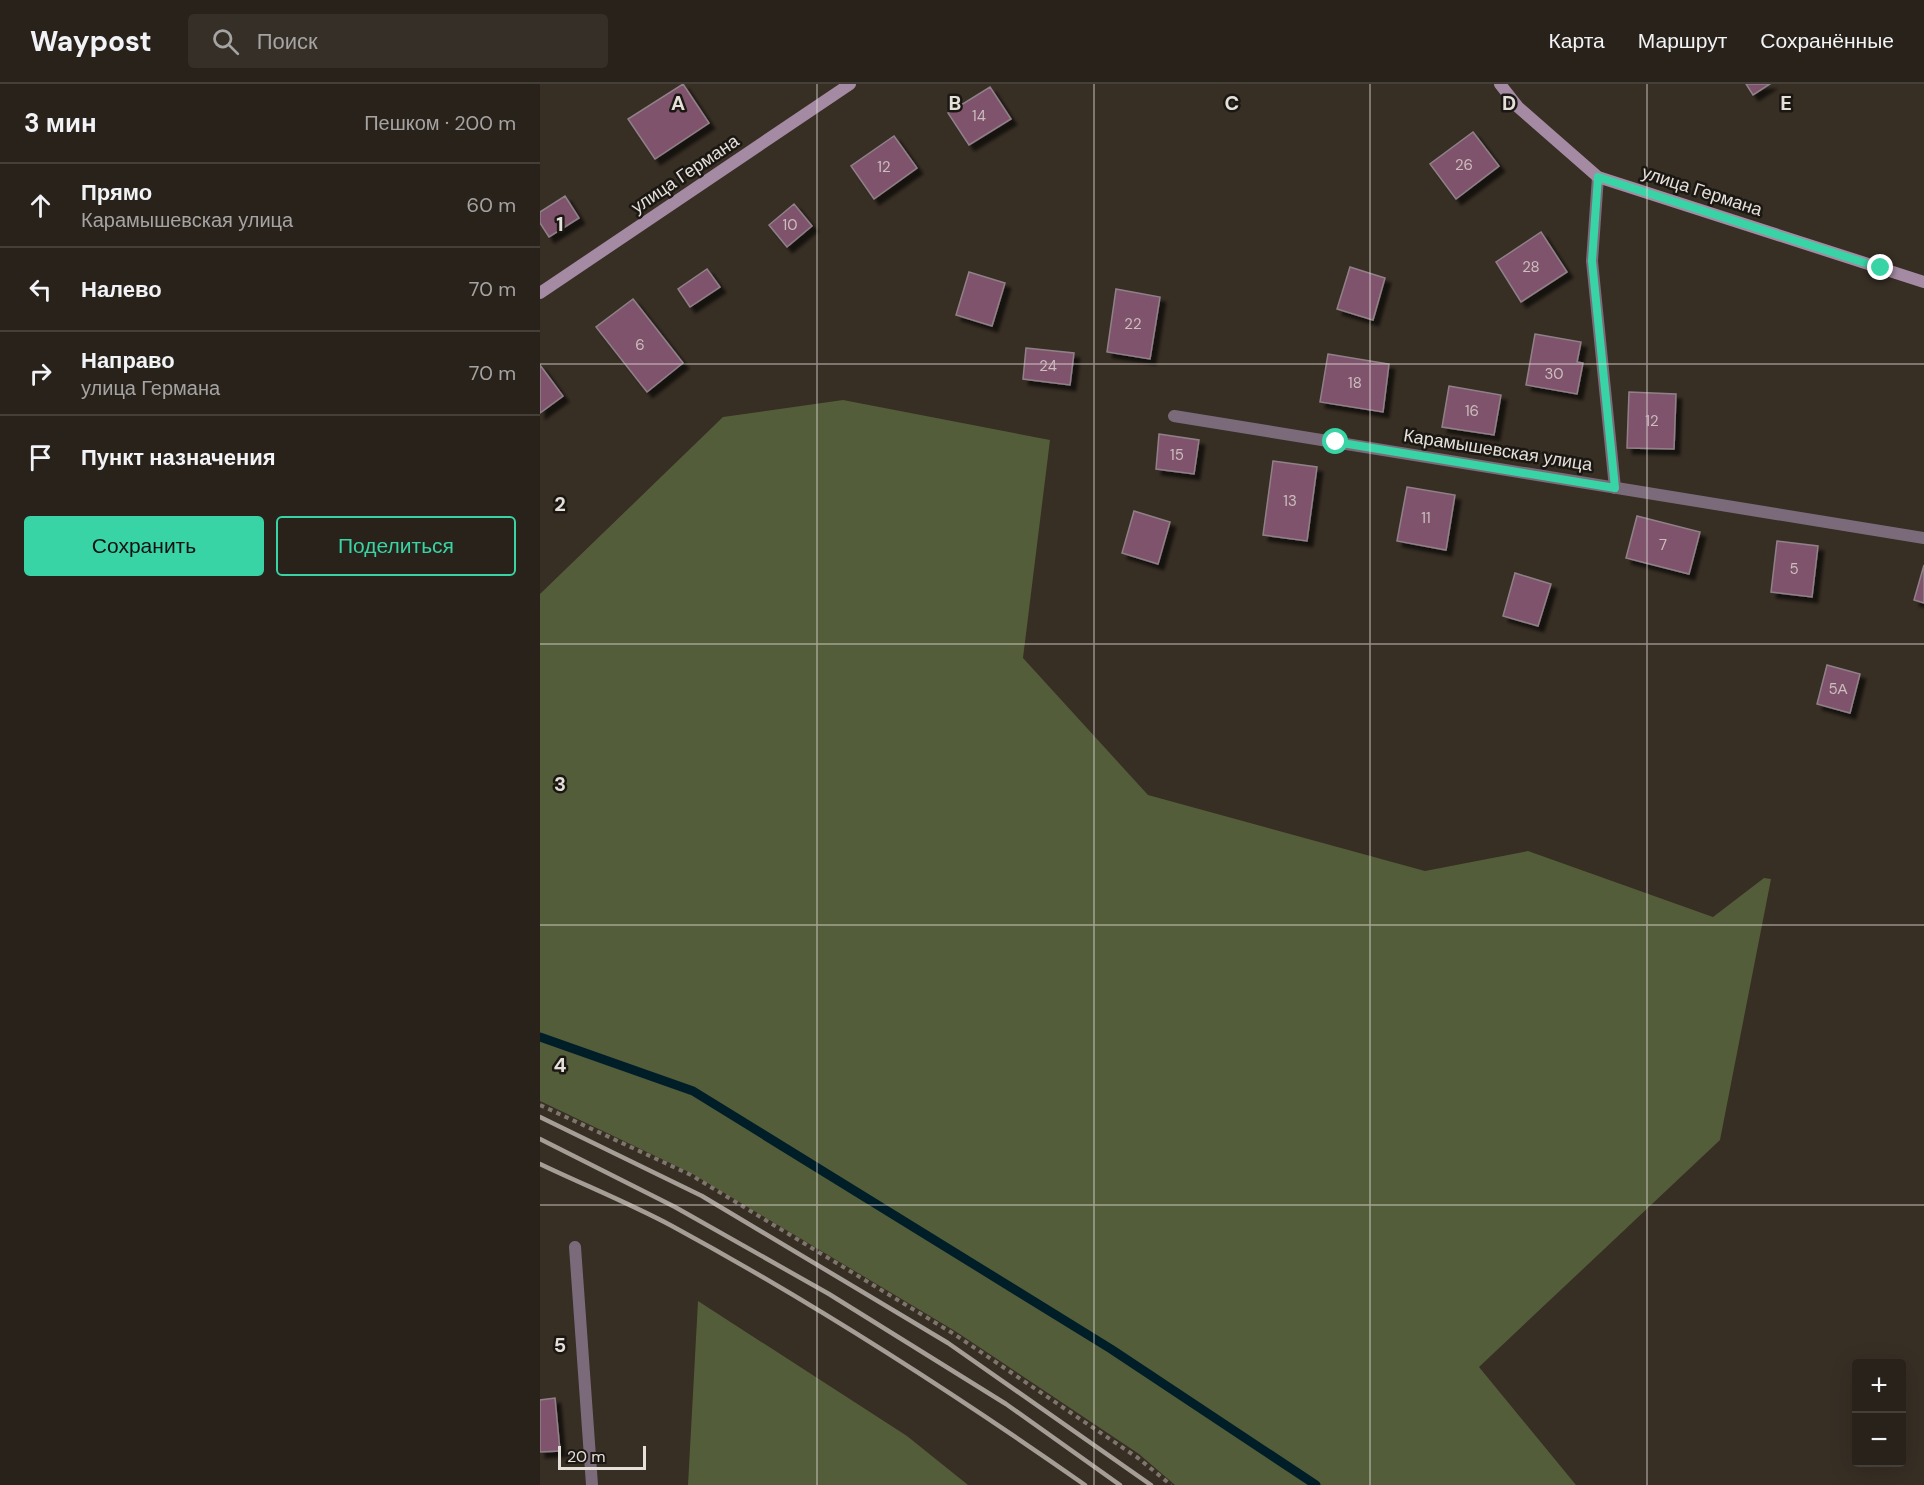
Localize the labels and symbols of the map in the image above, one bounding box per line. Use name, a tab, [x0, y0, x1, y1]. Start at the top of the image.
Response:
text: A	[671, 90, 685, 116]
text: B	[949, 90, 961, 116]
text: C	[1225, 90, 1239, 116]
text: D	[1502, 90, 1516, 116]
text: E	[1780, 90, 1792, 116]
house number: 14	[972, 106, 986, 126]
street label: улица Германа	[626, 129, 744, 219]
house number: 26	[1455, 155, 1473, 175]
house number: 12	[877, 157, 891, 177]
street label: улица Германа	[1639, 160, 1766, 222]
text: 1	[556, 211, 564, 237]
house number: 10	[783, 215, 797, 235]
route end	[1867, 254, 1893, 280]
house number: 28	[1522, 257, 1540, 277]
house number: 22	[1124, 314, 1142, 334]
house number: 6	[635, 335, 645, 355]
house number: 24	[1039, 356, 1057, 376]
house number: 30	[1544, 364, 1564, 384]
house number: 18	[1348, 373, 1362, 393]
house number: 16	[1465, 401, 1479, 421]
house number: 12	[1645, 411, 1659, 431]
street label: Карамышевская улица	[1402, 423, 1595, 477]
route start	[1322, 428, 1348, 454]
house number: 15	[1170, 445, 1184, 465]
text: 2	[554, 491, 566, 517]
house number: 13	[1283, 491, 1297, 511]
house number: 11	[1421, 508, 1431, 528]
house number: 7	[1659, 535, 1667, 555]
house number: 5	[1789, 559, 1799, 579]
house number: 5А	[1828, 679, 1848, 699]
text: 3	[554, 771, 566, 797]
text: 4	[554, 1052, 567, 1078]
text: 5	[554, 1332, 566, 1358]
scale bar	[558, 1443, 646, 1470]

